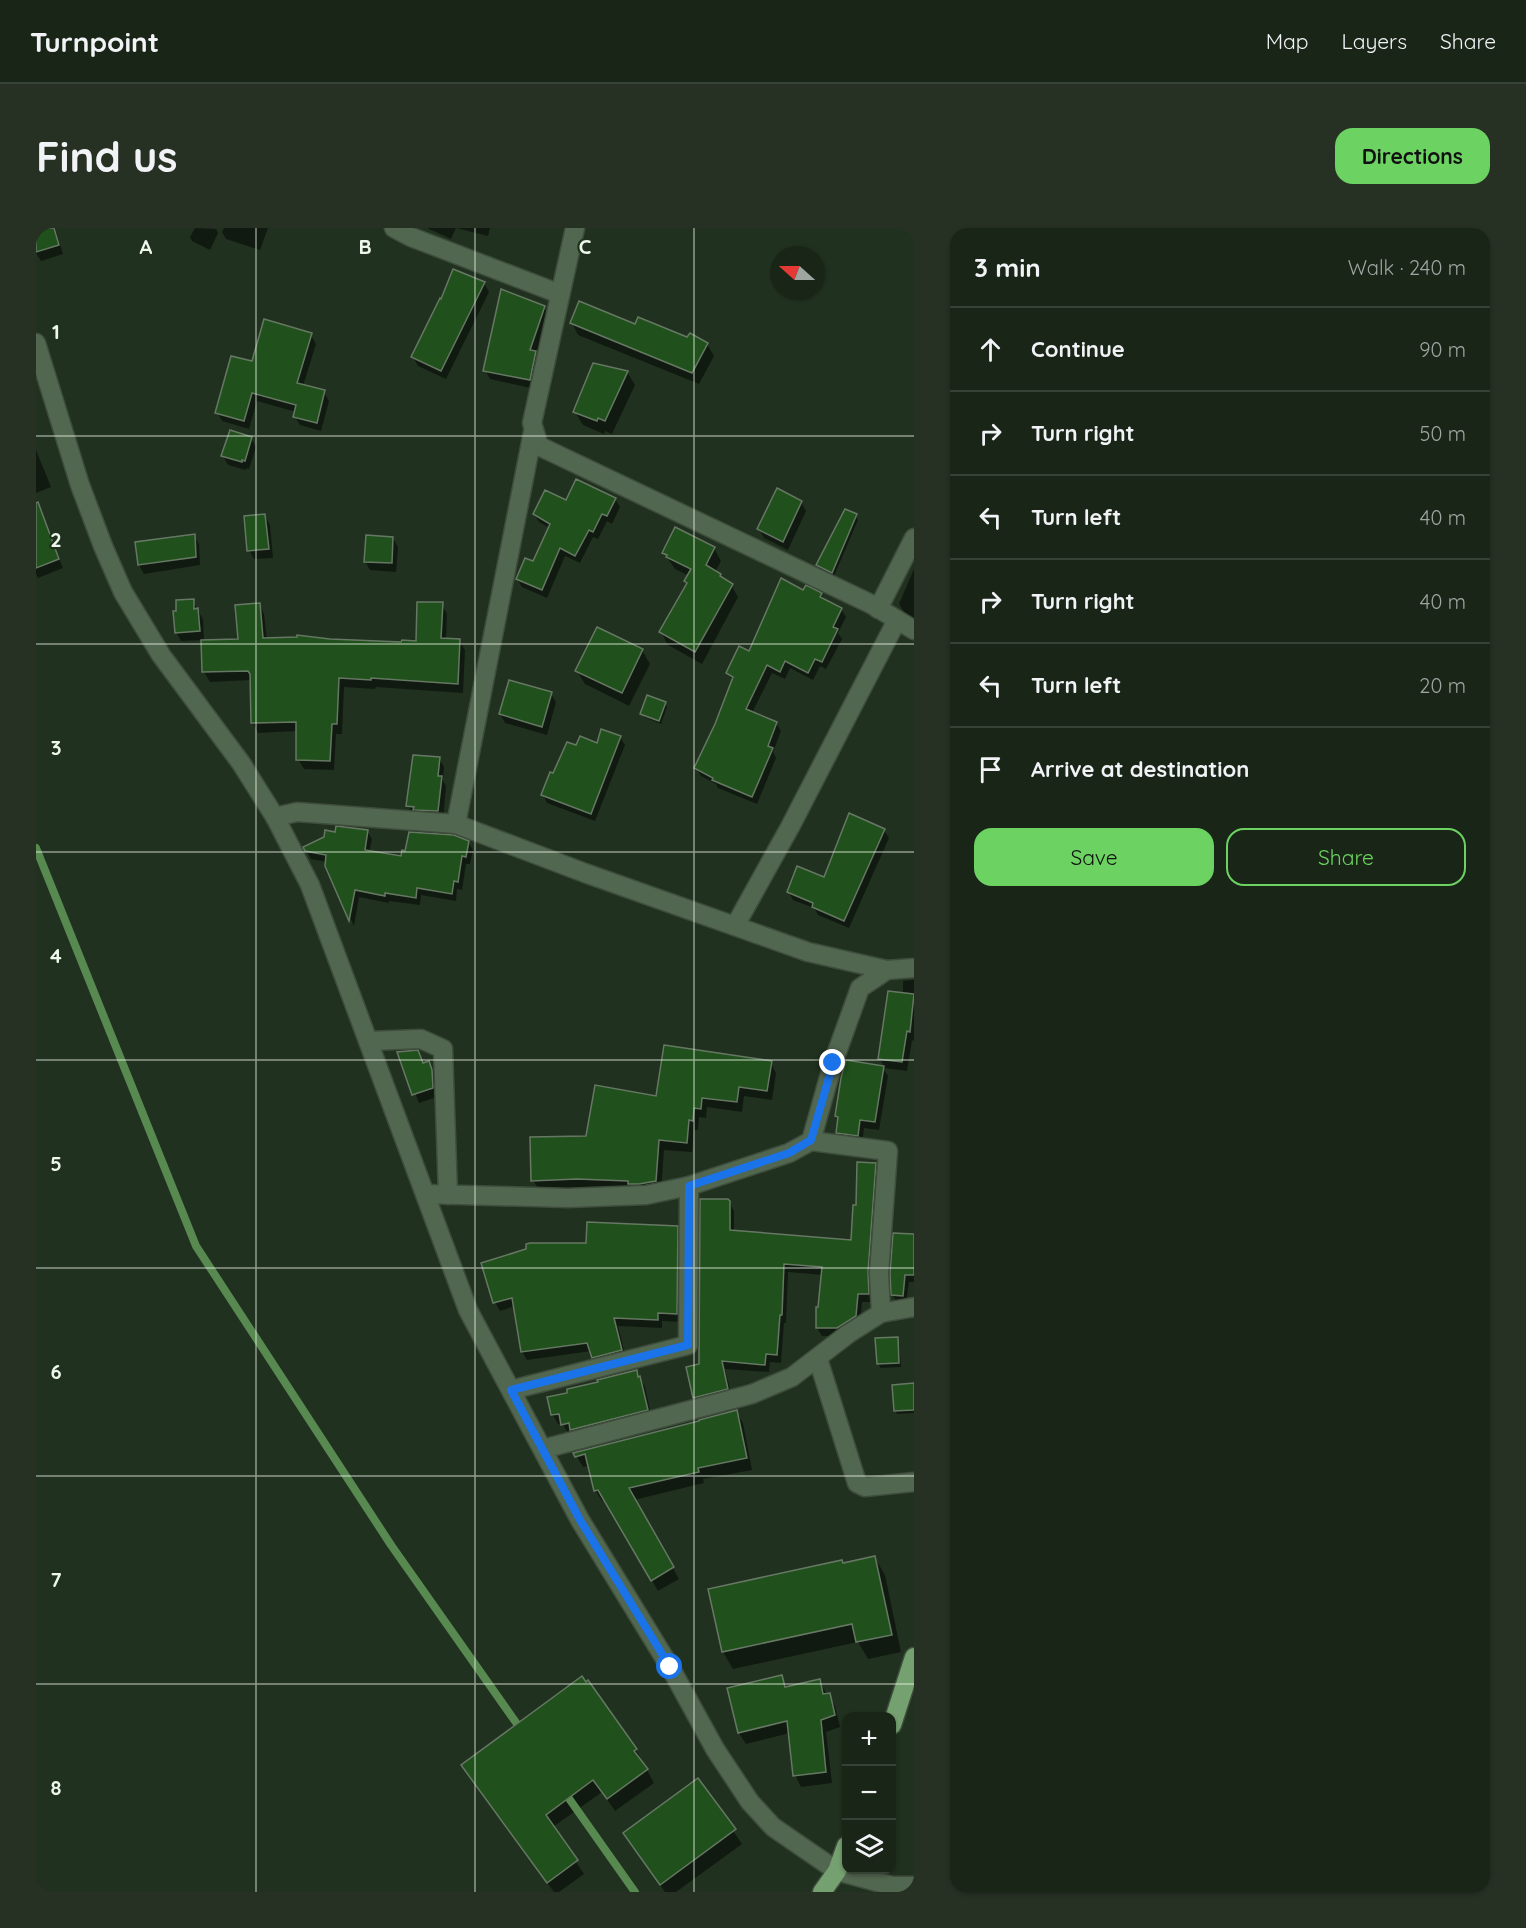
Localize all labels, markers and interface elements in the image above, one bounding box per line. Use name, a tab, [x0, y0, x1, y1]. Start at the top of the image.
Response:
text: Turnpoint	[30, 24, 159, 59]
text: Map	[1266, 28, 1309, 54]
text: Layers	[1342, 28, 1407, 54]
text: Share	[1440, 28, 1496, 54]
button: Directions	[1335, 128, 1490, 184]
text: Find us	[36, 130, 178, 183]
text: A	[140, 234, 153, 259]
text: B	[358, 234, 372, 259]
text: C	[579, 234, 592, 259]
north arrow	[770, 246, 824, 300]
text: 3 min	[974, 251, 1041, 284]
text: Walk · 240 m	[1348, 255, 1466, 280]
text: 1	[52, 319, 60, 344]
icon: ahead	[974, 333, 1007, 366]
text: Continue	[1031, 335, 1125, 363]
text: 90 m	[1419, 337, 1466, 362]
icon: right	[974, 417, 1007, 450]
text: Turn right	[1031, 419, 1135, 447]
text: 50 m	[1420, 421, 1466, 446]
icon: left	[974, 501, 1007, 534]
text: Turn left	[1031, 503, 1121, 531]
text: 40 m	[1420, 505, 1466, 530]
text: 2	[50, 527, 62, 552]
icon: right	[974, 585, 1007, 618]
text: Turn right	[1031, 587, 1135, 615]
text: 40 m	[1420, 589, 1466, 614]
icon: left	[974, 669, 1007, 702]
text: Turn left	[1031, 671, 1121, 699]
text: 20 m	[1419, 673, 1466, 698]
text: 3	[51, 735, 61, 760]
icon: arrive	[974, 753, 1007, 786]
text: Arrive at destination	[1031, 755, 1249, 783]
button: Save	[974, 828, 1214, 886]
button: Share	[1226, 828, 1466, 886]
text: 4	[50, 943, 62, 968]
route end	[819, 1049, 845, 1075]
text: 5	[50, 1151, 62, 1176]
text: 6	[50, 1359, 62, 1384]
text: 7	[51, 1567, 62, 1592]
route start	[656, 1653, 682, 1679]
map controls	[842, 1712, 896, 1874]
button: +	[842, 1712, 896, 1766]
button: −	[842, 1766, 896, 1820]
text: 8	[51, 1775, 62, 1800]
button: layers	[842, 1820, 896, 1874]

